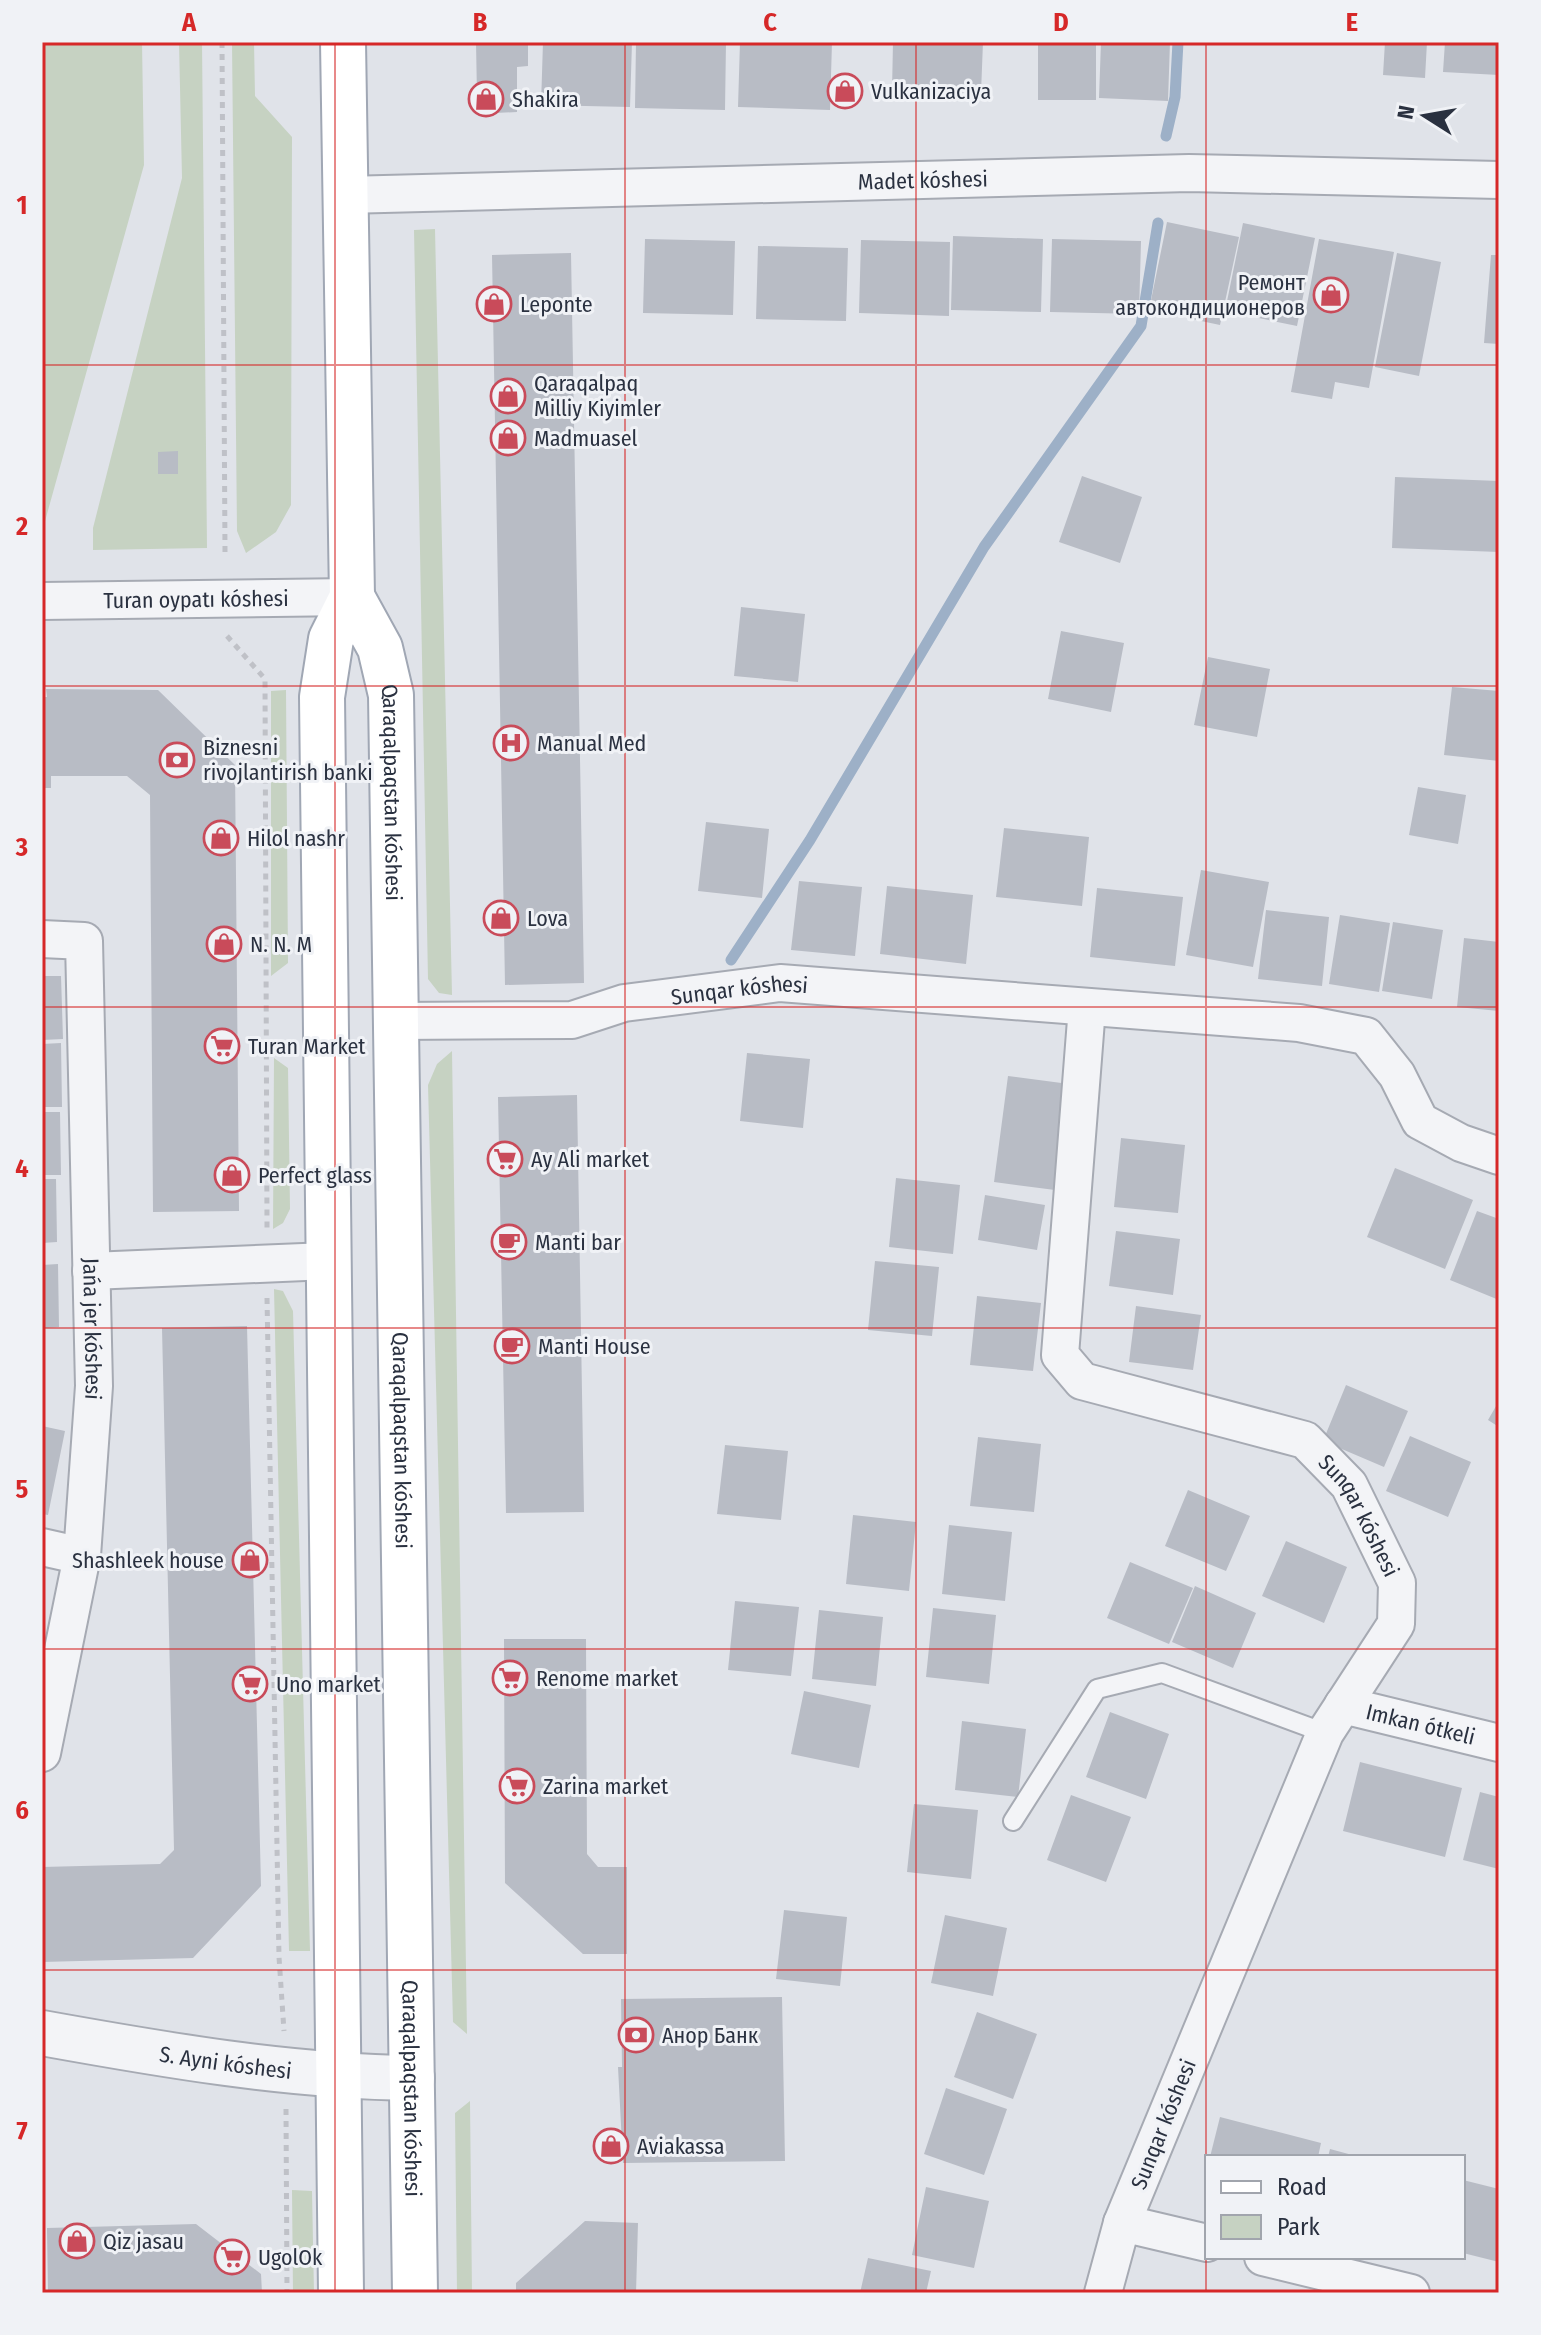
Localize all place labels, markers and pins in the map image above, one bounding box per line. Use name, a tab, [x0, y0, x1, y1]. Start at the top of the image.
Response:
shop icon: Vulkanizaciya	[826, 72, 864, 110]
place label: Vulkanizaciya	[871, 78, 991, 105]
shop icon: Shakira	[467, 80, 505, 118]
place label: Shakira	[512, 86, 579, 113]
place label: Ремонт автокондиционеров	[1115, 269, 1305, 321]
shop icon: Ремонт автокондиционеров	[1312, 276, 1350, 314]
shop icon: Leponte	[475, 285, 513, 323]
place label: Leponte	[520, 291, 593, 318]
place label: Qaraqalpaq Milliy Kiyimler	[534, 370, 661, 422]
shop icon: Qaraqalpaq Milliy Kiyimler	[489, 377, 527, 415]
shop icon: Madmuasel	[489, 419, 527, 457]
place label: Madmuasel	[534, 425, 638, 452]
hospital icon: Manual Med	[492, 724, 530, 762]
place label: Manual Med	[537, 730, 646, 757]
place label: Biznesni rivojlantirish banki	[203, 734, 373, 786]
bank icon: Biznesni rivojlantirish banki	[158, 741, 196, 779]
shop icon: Hilol nashr	[202, 819, 240, 857]
place label: Hilol nashr	[247, 825, 345, 852]
shop icon: Lova	[482, 899, 520, 937]
place label: Lova	[527, 905, 568, 932]
shop icon: N. N. M	[205, 925, 243, 963]
place label: N. N. M	[250, 931, 312, 958]
supermarket icon: Turan Market	[203, 1027, 241, 1065]
place label: Turan Market	[248, 1033, 366, 1060]
supermarket icon: Ay Ali market	[486, 1140, 524, 1178]
place label: Ay Ali market	[531, 1146, 650, 1173]
shop icon: Perfect glass	[213, 1156, 251, 1194]
place label: Perfect glass	[258, 1162, 372, 1189]
cafe icon: Manti bar	[490, 1223, 528, 1261]
place label: Manti bar	[535, 1229, 621, 1256]
cafe icon: Manti House	[493, 1327, 531, 1365]
place label: Manti House	[538, 1333, 651, 1360]
shop icon: Shashleek house	[231, 1541, 269, 1579]
place label: Shashleek house	[72, 1547, 224, 1574]
supermarket icon: Renome market	[491, 1659, 529, 1697]
supermarket icon: Uno market	[231, 1665, 269, 1703]
place label: Renome market	[536, 1665, 679, 1692]
place label: Uno market	[276, 1671, 382, 1698]
supermarket icon: Zarina market	[498, 1767, 536, 1805]
place label: Zarina market	[543, 1773, 669, 1800]
bank icon: Анор Банк	[617, 2016, 655, 2054]
place label: Анор Банк	[662, 2022, 759, 2049]
shop icon: Aviakassa	[592, 2127, 630, 2165]
place label: Aviakassa	[637, 2133, 724, 2160]
shop icon: Qiz jasau	[58, 2222, 96, 2260]
place label: Qiz jasau	[103, 2228, 184, 2255]
supermarket icon: UgolOk	[213, 2238, 251, 2276]
place label: UgolOk	[258, 2244, 323, 2271]

